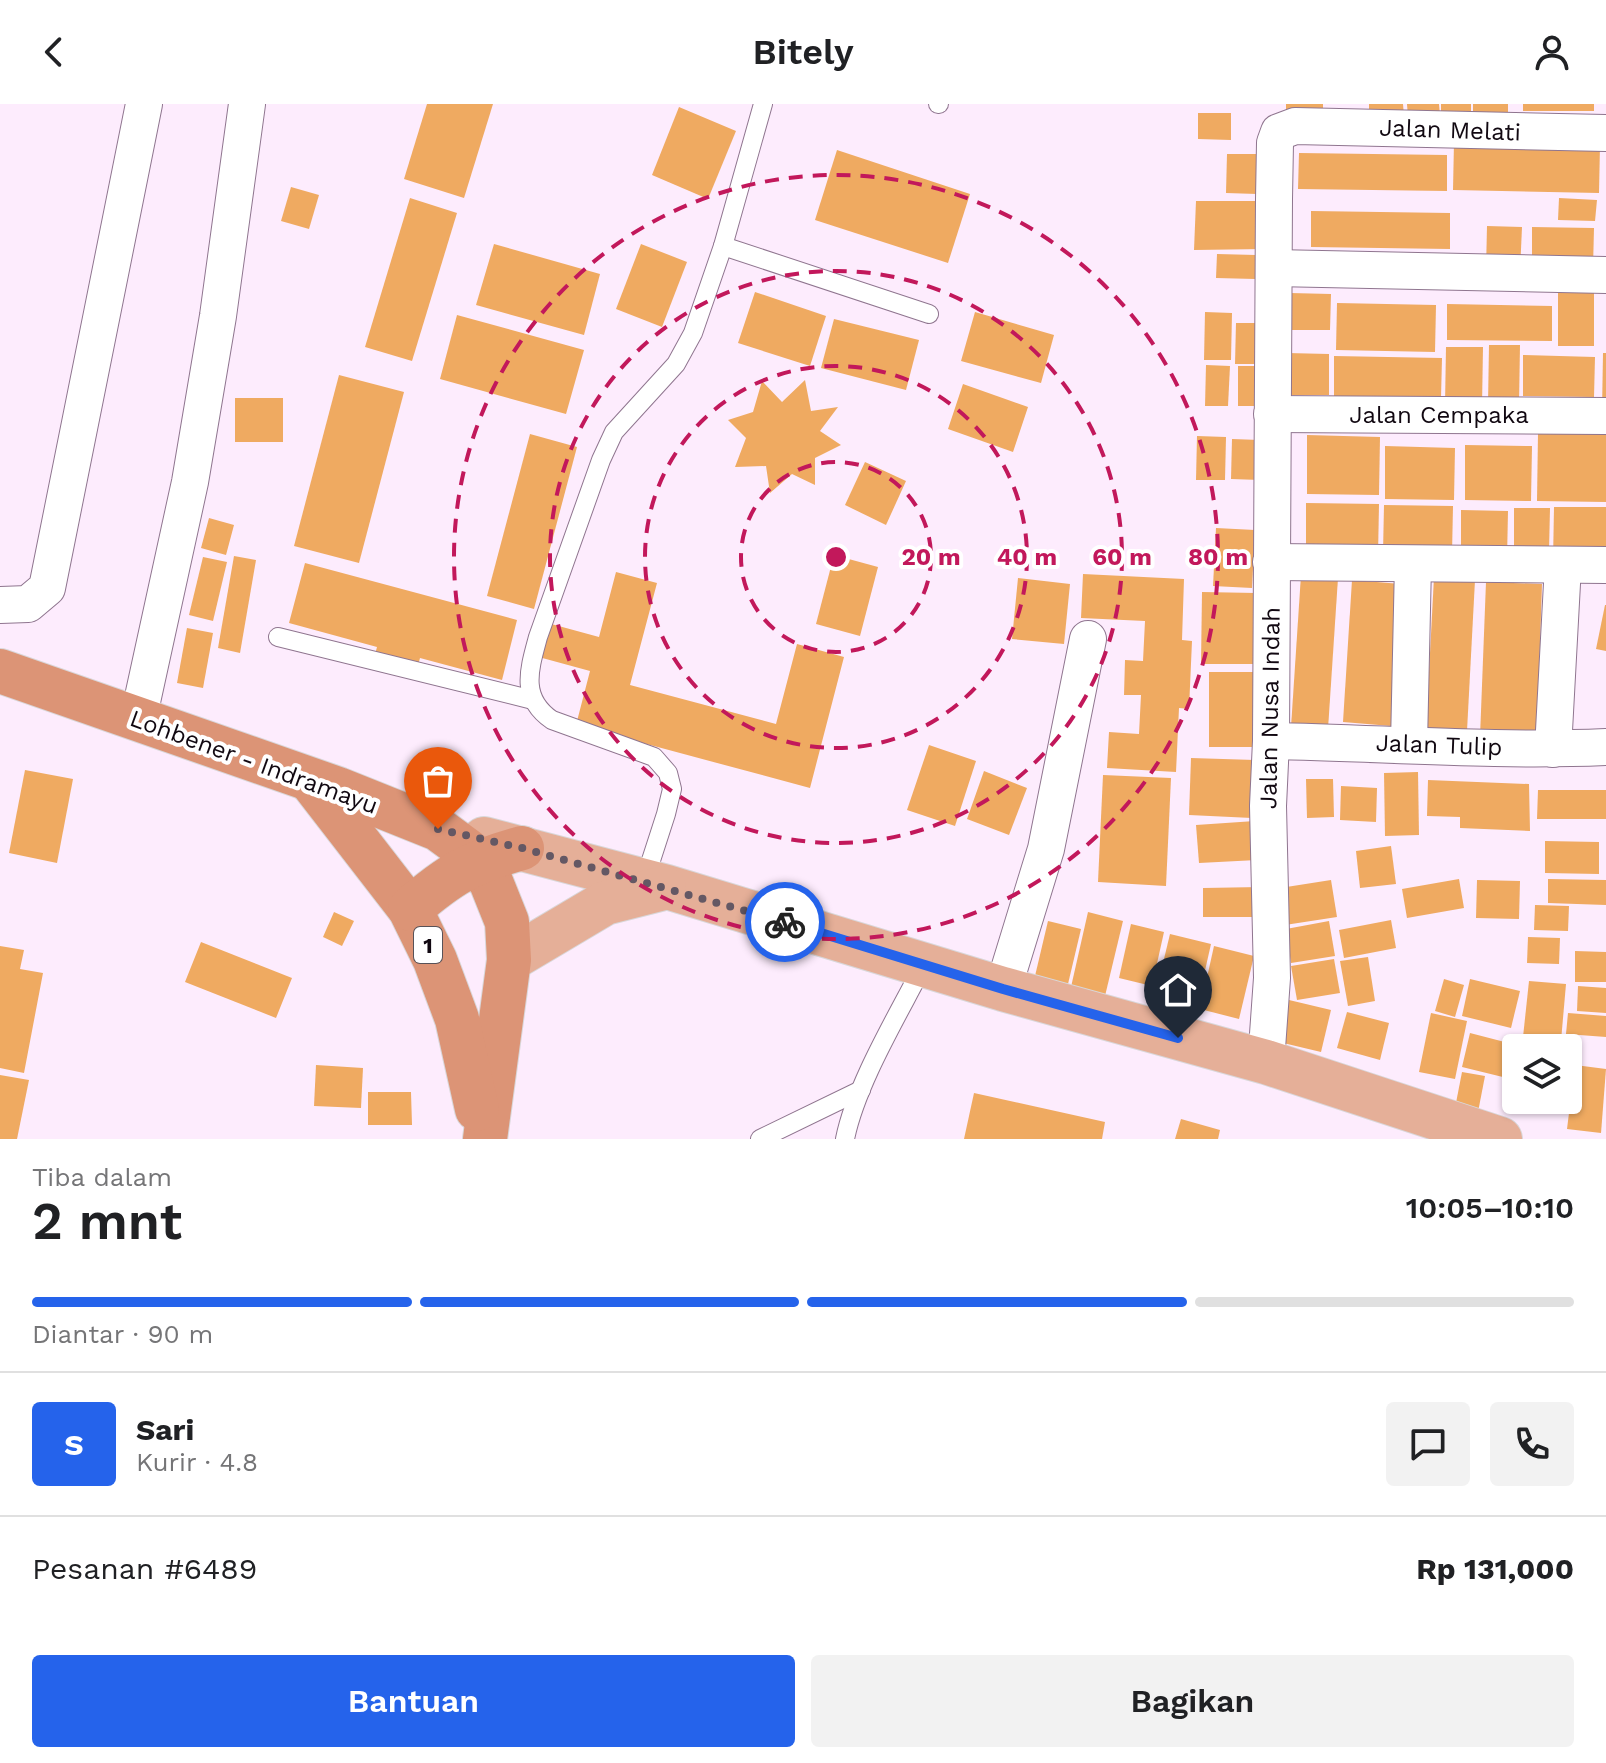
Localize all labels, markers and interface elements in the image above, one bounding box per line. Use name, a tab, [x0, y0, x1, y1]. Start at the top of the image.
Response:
icon: back	[32, 30, 76, 74]
icon: person	[1530, 30, 1574, 74]
text: Bitely	[752, 31, 854, 73]
street label: Jalan Melati	[1379, 114, 1521, 146]
street label: Jalan Cempaka	[1349, 401, 1529, 429]
centre of rings	[822, 543, 850, 571]
text: 20 m	[901, 543, 961, 571]
text: 40 m	[997, 543, 1057, 571]
text: 60 m	[1092, 543, 1152, 571]
text: 80 m	[1188, 543, 1248, 571]
street label: Jalan Nusa Indah	[1254, 607, 1286, 809]
street label: Lohbener - Indramayu	[126, 704, 382, 820]
street label: Jalan Tulip	[1375, 729, 1503, 761]
pin	[404, 747, 472, 829]
icon: bag	[416, 759, 460, 803]
courier	[745, 882, 825, 962]
icon: bike	[763, 900, 807, 944]
road number: 1	[414, 927, 442, 963]
pin	[1144, 956, 1212, 1038]
icon: home	[1156, 968, 1200, 1012]
map controls	[1502, 1034, 1582, 1114]
button: layers	[1502, 1034, 1582, 1114]
text: Tiba dalam	[32, 1162, 172, 1192]
text: 10:05–10:10	[1406, 1190, 1574, 1225]
text: 2 mnt	[32, 1191, 182, 1252]
text: Diantar · 90 m	[32, 1319, 213, 1349]
button: chat	[1386, 1402, 1470, 1486]
button: phone	[1490, 1402, 1574, 1486]
text: Sari	[136, 1412, 194, 1447]
text: S	[64, 1427, 84, 1462]
text: Kurir · 4.8	[136, 1447, 258, 1477]
text: Pesanan #6489	[32, 1551, 257, 1586]
text: Rp 131,000	[1416, 1551, 1574, 1586]
button: Bantuan	[32, 1655, 795, 1747]
button: Bagikan	[811, 1655, 1574, 1747]

